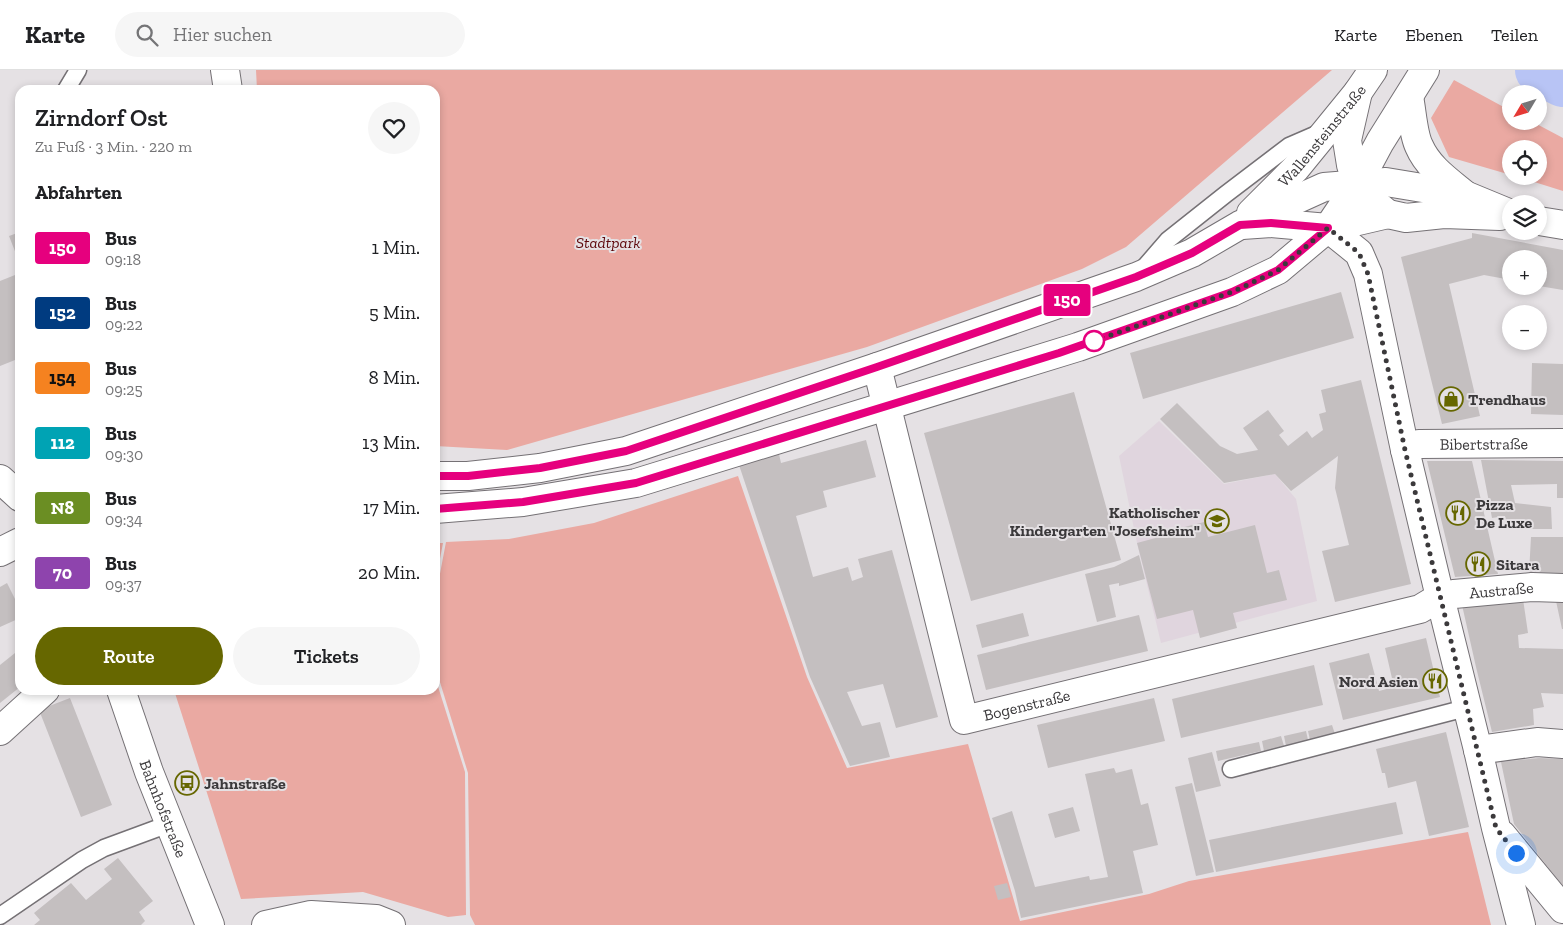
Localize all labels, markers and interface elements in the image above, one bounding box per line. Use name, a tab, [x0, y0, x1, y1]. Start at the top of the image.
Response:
search box	[115, 12, 465, 57]
text: Karte	[25, 20, 85, 49]
icon: search	[133, 21, 161, 49]
text: Hier suchen	[173, 23, 272, 46]
text: Karte	[1334, 24, 1377, 46]
text: Ebenen	[1405, 24, 1463, 46]
text: Teilen	[1491, 24, 1538, 46]
street label: Wallensteinstraße	[1274, 81, 1370, 191]
north arrow	[1502, 85, 1548, 130]
map controls	[1502, 85, 1547, 350]
button: heart	[368, 102, 420, 154]
text: Zirndorf Ost	[35, 103, 167, 132]
text: Zu Fuß · 3 Min. · 220 m	[35, 137, 192, 156]
button: locate	[1502, 140, 1547, 185]
text: Abfahrten	[35, 181, 122, 204]
button: layers	[1502, 195, 1547, 240]
text: Bus	[105, 227, 137, 250]
park label: Stadtpark	[576, 233, 640, 252]
text: 1 Min.	[371, 236, 420, 259]
text: 150	[49, 237, 76, 259]
text: 09:18	[105, 250, 141, 269]
button: +	[1502, 250, 1547, 295]
line badge: 150	[1038, 284, 1096, 316]
text: 150	[1053, 289, 1081, 311]
text: Bus	[105, 292, 137, 315]
text: 5 Min.	[369, 301, 420, 324]
text: 152	[49, 302, 76, 324]
button: −	[1502, 305, 1547, 350]
text: 09:22	[105, 315, 143, 334]
unlabelled marker	[1083, 330, 1105, 352]
text: Bus	[105, 357, 137, 380]
text: 8 Min.	[368, 366, 420, 389]
text: 154	[49, 367, 76, 389]
text: 09:25	[105, 380, 143, 399]
shop icon: Trendhaus	[1438, 386, 1464, 412]
place label: Trendhaus	[1468, 390, 1546, 409]
text: Bus	[105, 422, 137, 445]
text: 13 Min.	[362, 431, 420, 454]
text: 112	[50, 432, 75, 454]
street label: Bibertstraße	[1440, 434, 1528, 454]
text: 09:30	[105, 445, 143, 464]
text: Bus	[105, 487, 137, 510]
place label: Pizza De Luxe	[1476, 495, 1533, 532]
text: 17 Min.	[363, 496, 420, 519]
text: N8	[51, 497, 74, 519]
restaurant icon: Pizza De Luxe	[1445, 500, 1471, 526]
place label: Katholischer Kindergarten "Josefsheim"	[1010, 503, 1200, 540]
school or university icon: Katholischer Kindergarten "Josefsheim"	[1204, 508, 1230, 534]
text: 09:34	[105, 510, 143, 529]
restaurant icon: Sitara	[1465, 551, 1491, 577]
text: Bus	[105, 552, 137, 575]
place label: Sitara	[1496, 555, 1539, 574]
text: 20 Min.	[358, 561, 420, 584]
text: 70	[53, 562, 72, 584]
text: 09:37	[105, 575, 142, 594]
street label: Austraße	[1468, 578, 1534, 603]
button: Route	[35, 627, 223, 685]
button: Tickets	[233, 627, 420, 685]
restaurant icon: Nord Asien	[1422, 668, 1448, 694]
place label: Nord Asien	[1339, 672, 1419, 691]
street label: Bogenstraße	[981, 686, 1072, 725]
street label: Bahnhofstraße	[136, 757, 191, 860]
bus stop icon: Jahnstraße	[174, 770, 200, 796]
place label: Jahnstraße	[204, 774, 286, 793]
your location	[1504, 841, 1529, 866]

